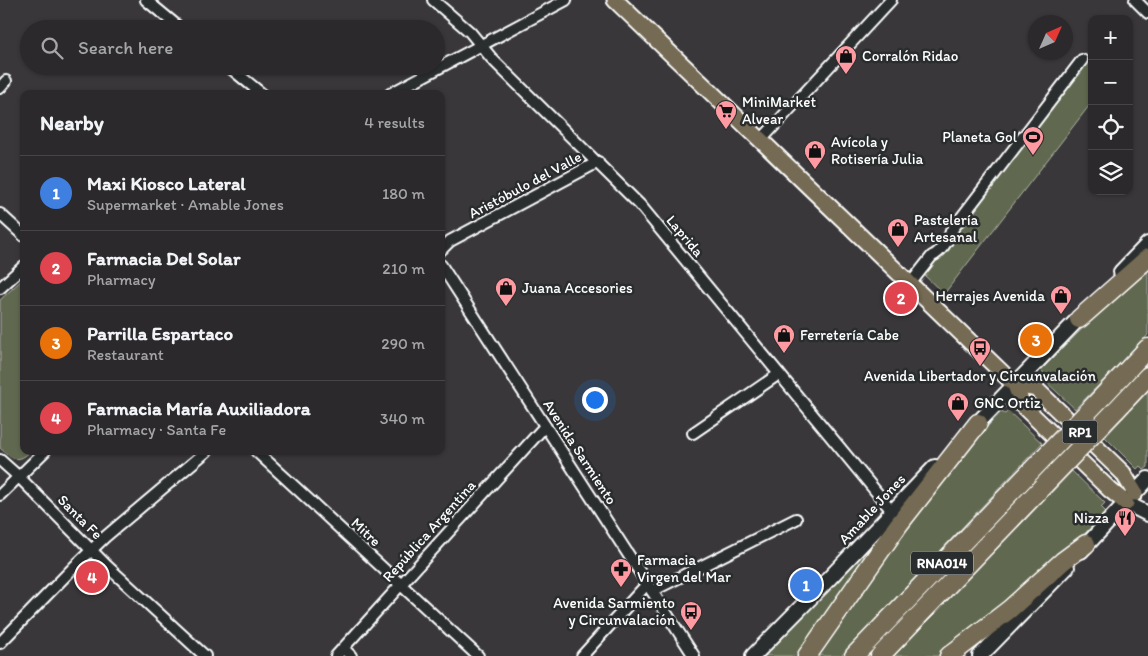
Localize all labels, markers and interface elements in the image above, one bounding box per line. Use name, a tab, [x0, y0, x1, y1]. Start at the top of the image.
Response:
north arrow	[1028, 15, 1073, 60]
map controls	[1088, 15, 1133, 195]
button: +	[1088, 15, 1133, 60]
search box	[20, 20, 445, 75]
icon: search	[38, 34, 66, 62]
text: Search here	[78, 36, 173, 59]
shop icon: Corralón Ridao	[834, 44, 858, 75]
place label: Corralón Ridao	[862, 47, 958, 65]
button: −	[1088, 60, 1133, 105]
place label: MiniMarket Alvear	[742, 93, 816, 128]
supermarket icon: MiniMarket Alvear	[714, 99, 738, 130]
button: locate	[1088, 105, 1133, 150]
text: Nearby	[40, 110, 104, 135]
text: 4 results	[364, 113, 425, 132]
sports icon: Planeta Gol	[1021, 125, 1045, 156]
place label: Planeta Gol	[942, 128, 1018, 146]
place label: Avícola y Rotisería Julia	[831, 133, 924, 168]
shop icon: Avícola y Rotisería Julia	[803, 139, 827, 170]
street label: Aristóbulo del Valle	[465, 148, 585, 222]
button: layers	[1088, 150, 1133, 195]
text: Maxi Kiosco Lateral	[87, 172, 246, 195]
text: 1	[52, 184, 60, 203]
text: 180 m	[382, 184, 425, 203]
text: Supermarket · Amable Jones	[87, 195, 284, 214]
place label: Pastelería Artesanal	[914, 211, 979, 246]
street label: Laprida	[662, 212, 708, 261]
shop icon: Pastelería Artesanal	[886, 217, 910, 248]
text: Farmacia Del Solar	[87, 247, 241, 270]
text: 2	[52, 259, 60, 278]
text: 210 m	[382, 259, 425, 278]
text: Pharmacy	[87, 270, 155, 289]
shop icon: Juana Accesories	[494, 276, 518, 307]
place label: Juana Accesories	[522, 279, 633, 297]
pin: 2	[885, 279, 917, 317]
shop icon: Herrajes Avenida	[1049, 284, 1073, 315]
place label: Herrajes Avenida	[935, 287, 1045, 305]
pin: 3	[1020, 321, 1052, 359]
text: Parrilla Espartaco	[87, 322, 233, 345]
shop icon: Ferretería Cabe	[772, 323, 796, 354]
place label: Ferretería Cabe	[800, 326, 899, 344]
text: 3	[52, 334, 60, 353]
text: 290 m	[381, 334, 425, 353]
bus stop icon: Avenida Libertador y Circunvalación	[968, 336, 992, 367]
text: Restaurant	[87, 345, 164, 364]
place label: Avenida Libertador y Circunvalación	[864, 367, 1096, 385]
your location	[582, 387, 608, 413]
shop icon: GNC Ortiz	[946, 391, 970, 422]
place label: GNC Ortiz	[974, 394, 1041, 412]
street label: Avenida Sarmiento	[539, 396, 621, 508]
text: Farmacia María Auxiliadora	[87, 397, 311, 420]
text: 4	[51, 409, 61, 428]
text: 340 m	[380, 409, 425, 428]
text: Pharmacy · Santa Fe	[87, 420, 226, 439]
road number: RP1	[1062, 421, 1098, 444]
street label: Amable Jones	[835, 470, 909, 548]
street label: República Argentina	[379, 476, 480, 586]
street label: Santa Fe	[54, 491, 106, 543]
restaurant icon: Nizza	[1113, 506, 1137, 537]
place label: Nizza	[1074, 509, 1110, 527]
street label: Mitre	[347, 514, 385, 550]
place label: Farmacia Virgen del Mar	[637, 551, 731, 586]
road number: RNA014	[911, 552, 973, 574]
pharmacy icon: Farmacia Virgen del Mar	[609, 557, 633, 588]
pin: 4	[76, 558, 108, 596]
pin: 1	[790, 566, 822, 604]
place label: Avenida Sarmiento y Circunvalación	[553, 594, 675, 629]
bus stop icon: Avenida Sarmiento y Circunvalación	[679, 600, 703, 631]

